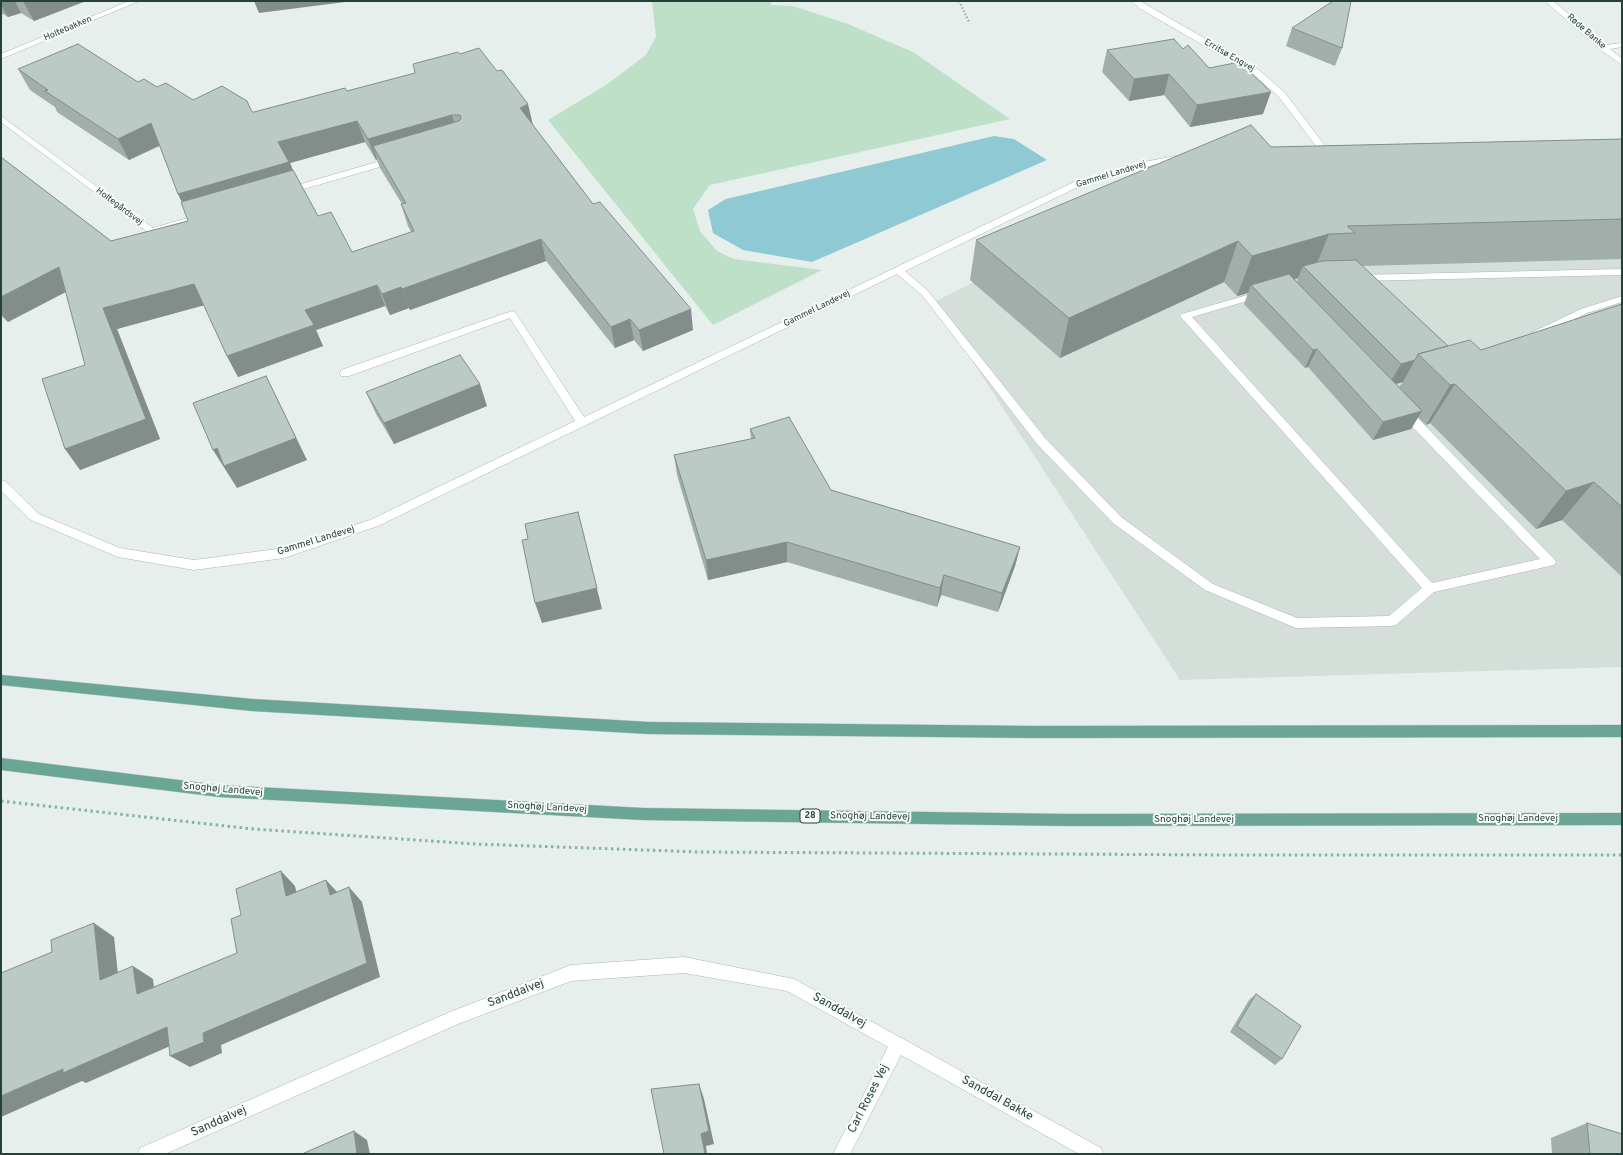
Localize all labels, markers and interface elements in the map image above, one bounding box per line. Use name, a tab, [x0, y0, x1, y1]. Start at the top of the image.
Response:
street label: Røde Banke	[1564, 12, 1608, 52]
street label: Holtebakken	[42, 14, 94, 44]
street label: Erritsø Engvej	[1202, 37, 1256, 75]
street label: Gammel Landevej	[1075, 159, 1147, 191]
street label: Holtegårdsvej	[93, 186, 145, 228]
street label: Gammel Landevej	[782, 288, 852, 330]
street label: Gammel Landevej	[276, 524, 356, 558]
street label: Snoghøj Landevej	[183, 781, 263, 799]
street label: Snoghøj Landevej	[507, 800, 587, 816]
road number: 28	[800, 809, 820, 823]
street label: Snoghøj Landevej	[830, 810, 910, 824]
street label: Snoghøj Landevej	[1478, 813, 1558, 825]
street label: Snoghøj Landevej	[1154, 814, 1234, 826]
street label: Sanddalvej	[486, 977, 546, 1011]
street label: Sanddalvej	[810, 990, 868, 1032]
street label: Carl Roses Vej	[845, 1062, 893, 1136]
street label: Sanddal Bakke	[959, 1073, 1035, 1125]
street label: Sanddalvej	[189, 1103, 249, 1141]

